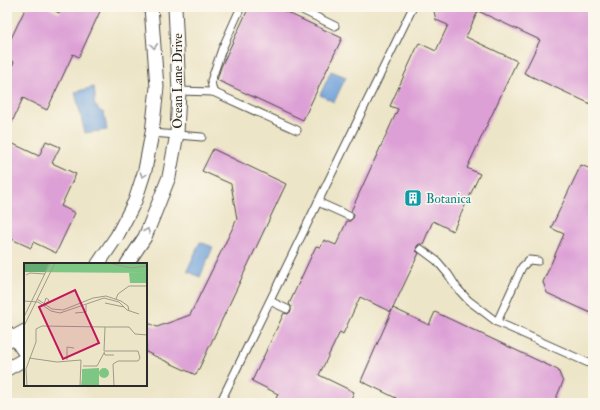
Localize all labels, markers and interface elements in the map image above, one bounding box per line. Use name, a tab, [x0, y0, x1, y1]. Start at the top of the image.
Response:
street label: Ocean Lane Drive	[170, 33, 186, 129]
one-way arrow	[150, 43, 158, 49]
one-way arrow	[140, 171, 148, 178]
building icon: Botanica	[403, 188, 423, 208]
place label: Botanica	[426, 191, 472, 207]
one-way arrow	[143, 227, 151, 234]
inset map	[24, 263, 147, 386]

